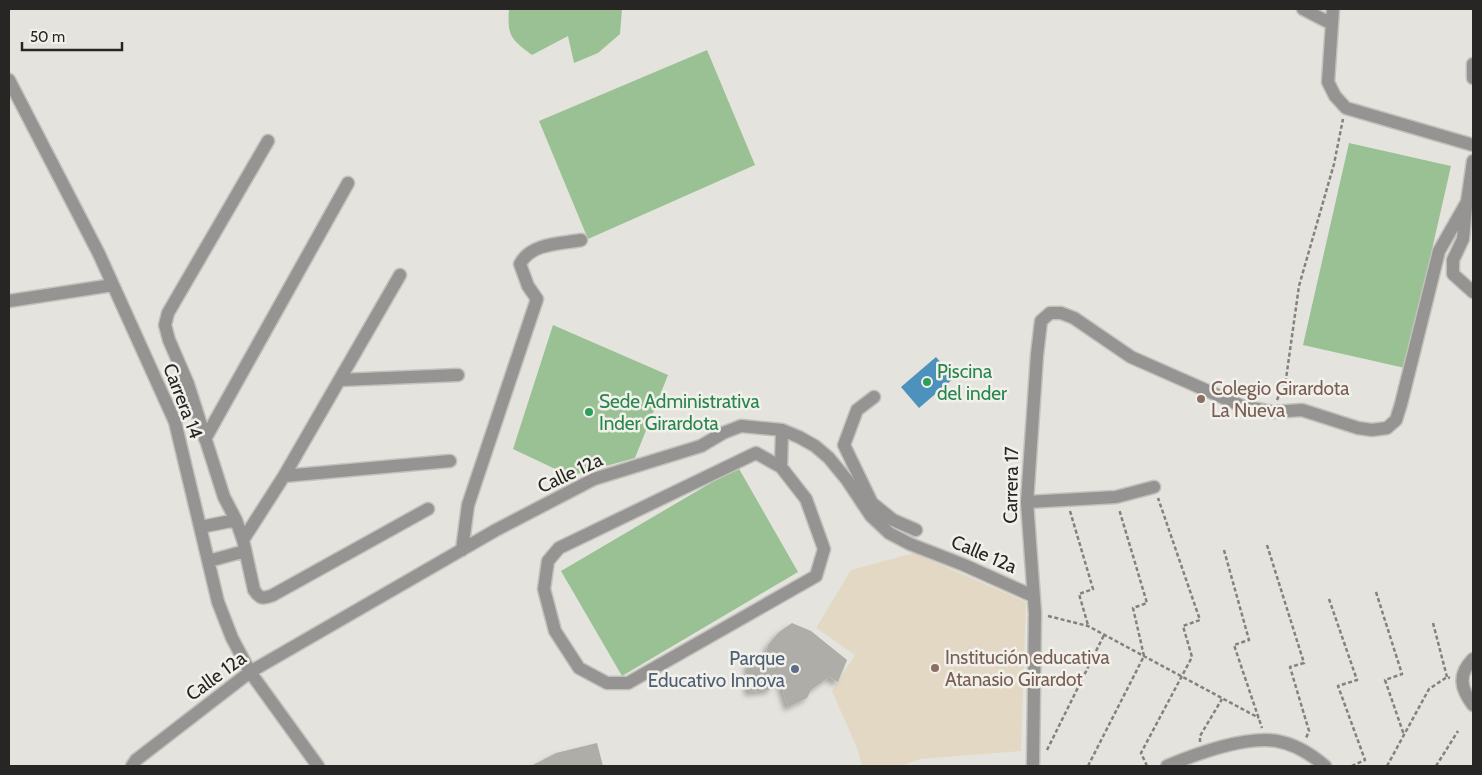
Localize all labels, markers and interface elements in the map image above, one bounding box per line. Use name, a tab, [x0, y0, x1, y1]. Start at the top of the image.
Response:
scale bar	[22, 20, 122, 52]
text: 50 m	[30, 28, 65, 46]
street label: Carrera 14	[158, 360, 208, 442]
place label: Piscina del inder	[937, 360, 1007, 405]
marker: Piscina del inder	[921, 376, 933, 388]
place label: Colegio Girardota La Nueva	[1211, 377, 1349, 422]
place label: Sede Administrativa Inder Girardota	[599, 390, 760, 435]
marker: Colegio Girardota La Nueva	[1195, 393, 1207, 405]
marker: Sede Administrativa Inder Girardota	[583, 406, 595, 418]
street label: Carrera 17	[999, 446, 1023, 524]
street label: Calle 12a	[534, 448, 606, 498]
street label: Calle 12a	[948, 530, 1020, 578]
street label: Calle 12a	[181, 646, 251, 706]
place label: Institución educativa Atanasio Girardot	[945, 646, 1110, 691]
place label: Parque Educativo Innova	[648, 647, 785, 692]
marker: Institución educativa Atanasio Girardot	[929, 662, 941, 674]
marker: Parque Educativo Innova	[789, 663, 801, 675]

